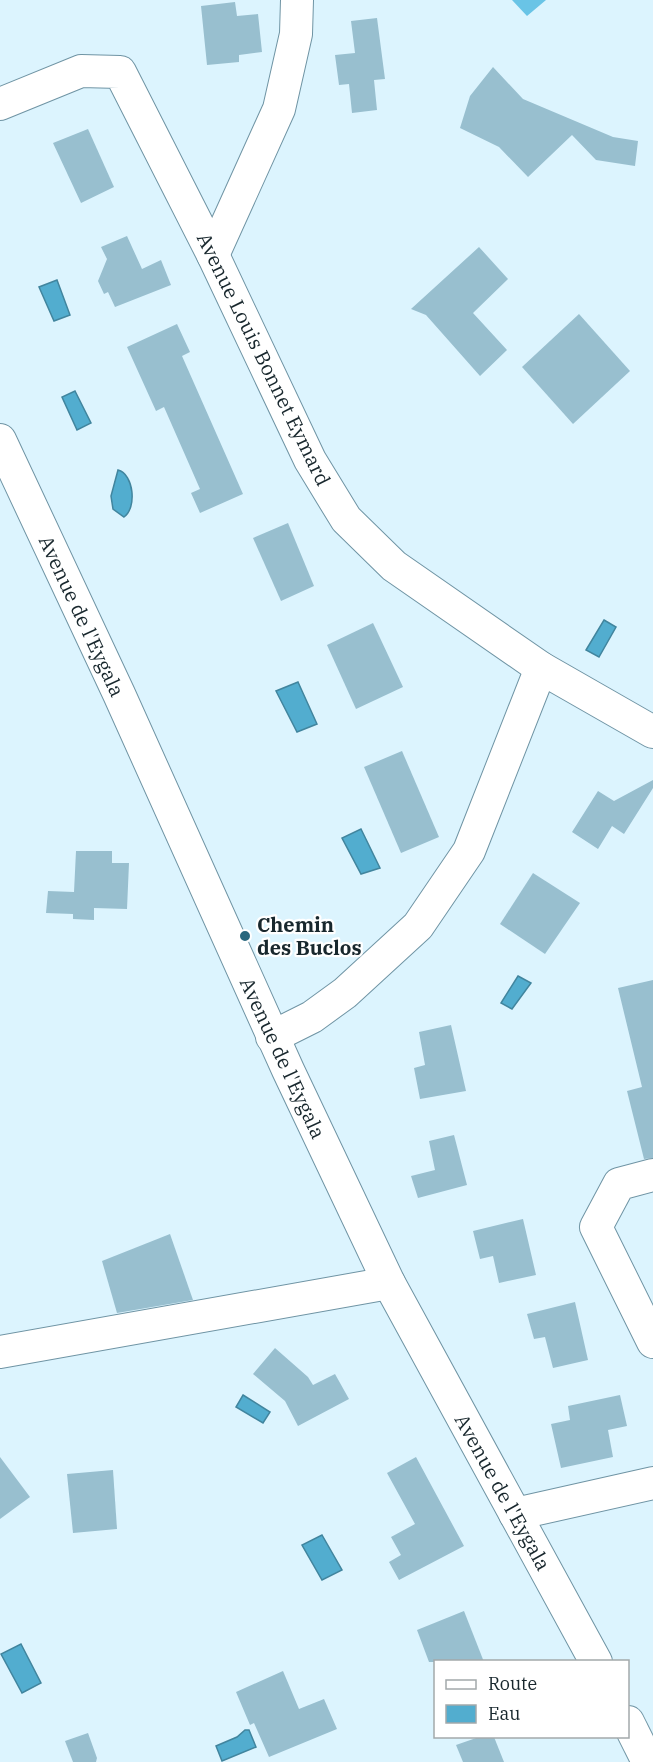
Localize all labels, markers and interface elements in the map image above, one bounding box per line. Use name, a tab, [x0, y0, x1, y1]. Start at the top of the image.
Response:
street label: Avenue Louis Bonnet Eymard	[191, 228, 337, 490]
street label: Avenue de l'Eygala	[33, 531, 131, 701]
place label: Chemin des Buclos	[257, 911, 362, 961]
marker: Chemin des Buclos	[238, 929, 252, 943]
street label: Avenue de l'Eygala	[234, 973, 332, 1143]
street label: Avenue de l'Eygala	[449, 1409, 557, 1575]
legend	[434, 1660, 629, 1738]
text: Route	[488, 1672, 537, 1695]
text: Eau	[488, 1702, 520, 1725]

